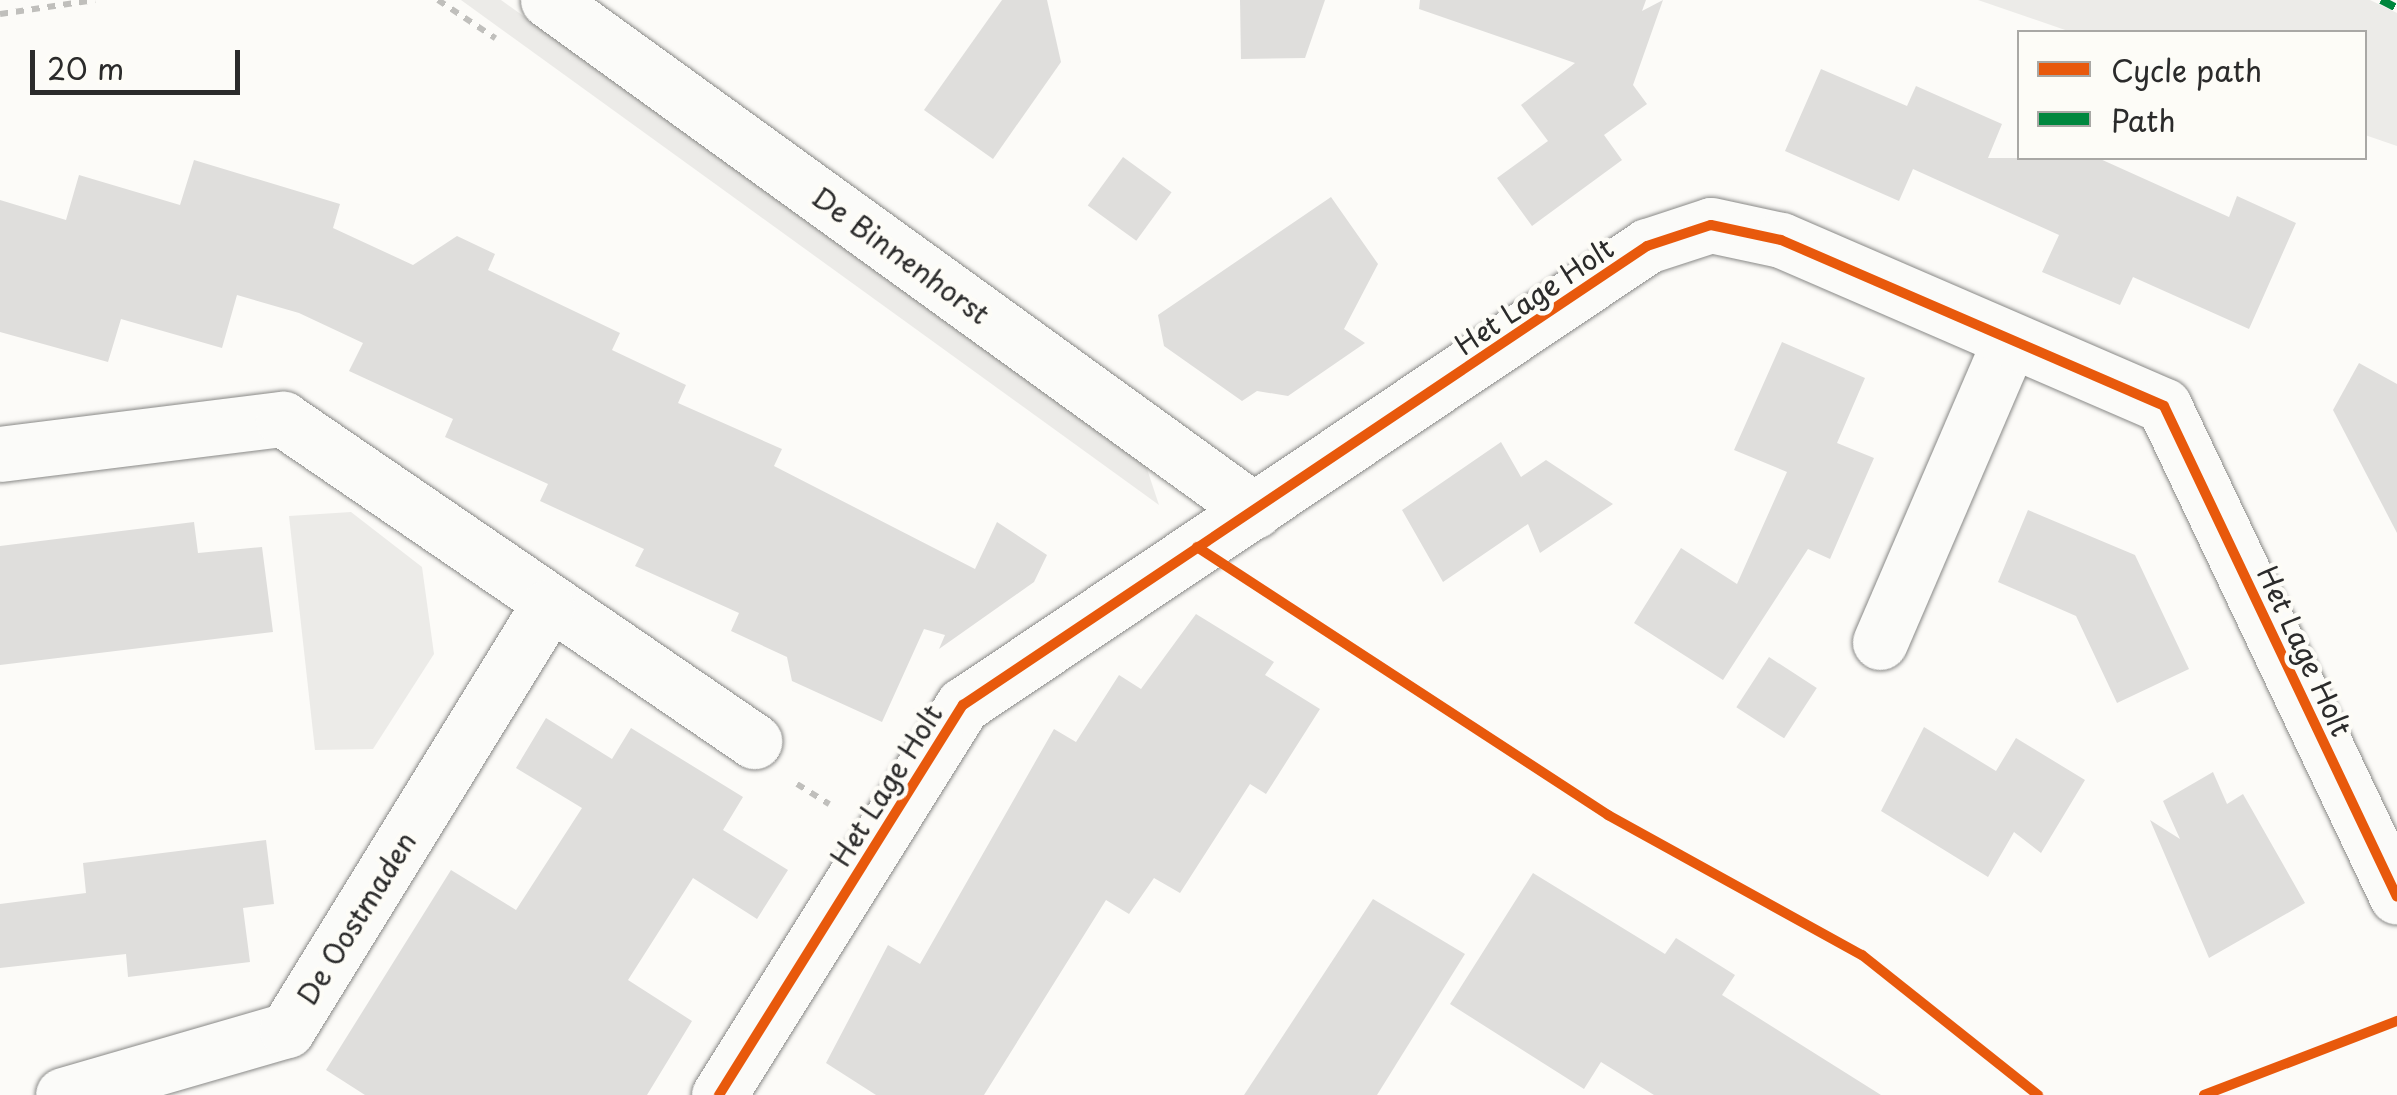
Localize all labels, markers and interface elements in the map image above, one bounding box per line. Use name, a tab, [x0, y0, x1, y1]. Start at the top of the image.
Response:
scale bar	[35, 30, 245, 92]
legend	[2017, 30, 2367, 160]
text: 20 m	[47, 45, 124, 90]
text: Cycle path	[2111, 47, 2262, 92]
text: Path	[2111, 97, 2176, 142]
street label: De Binnenhorst	[807, 180, 995, 330]
street label: Het Lage Holt	[1447, 230, 1621, 362]
street label: Het Lage Holt	[2250, 559, 2360, 743]
street label: Het Lage Holt	[822, 697, 950, 873]
street label: De Oostmaden	[289, 825, 423, 1011]

